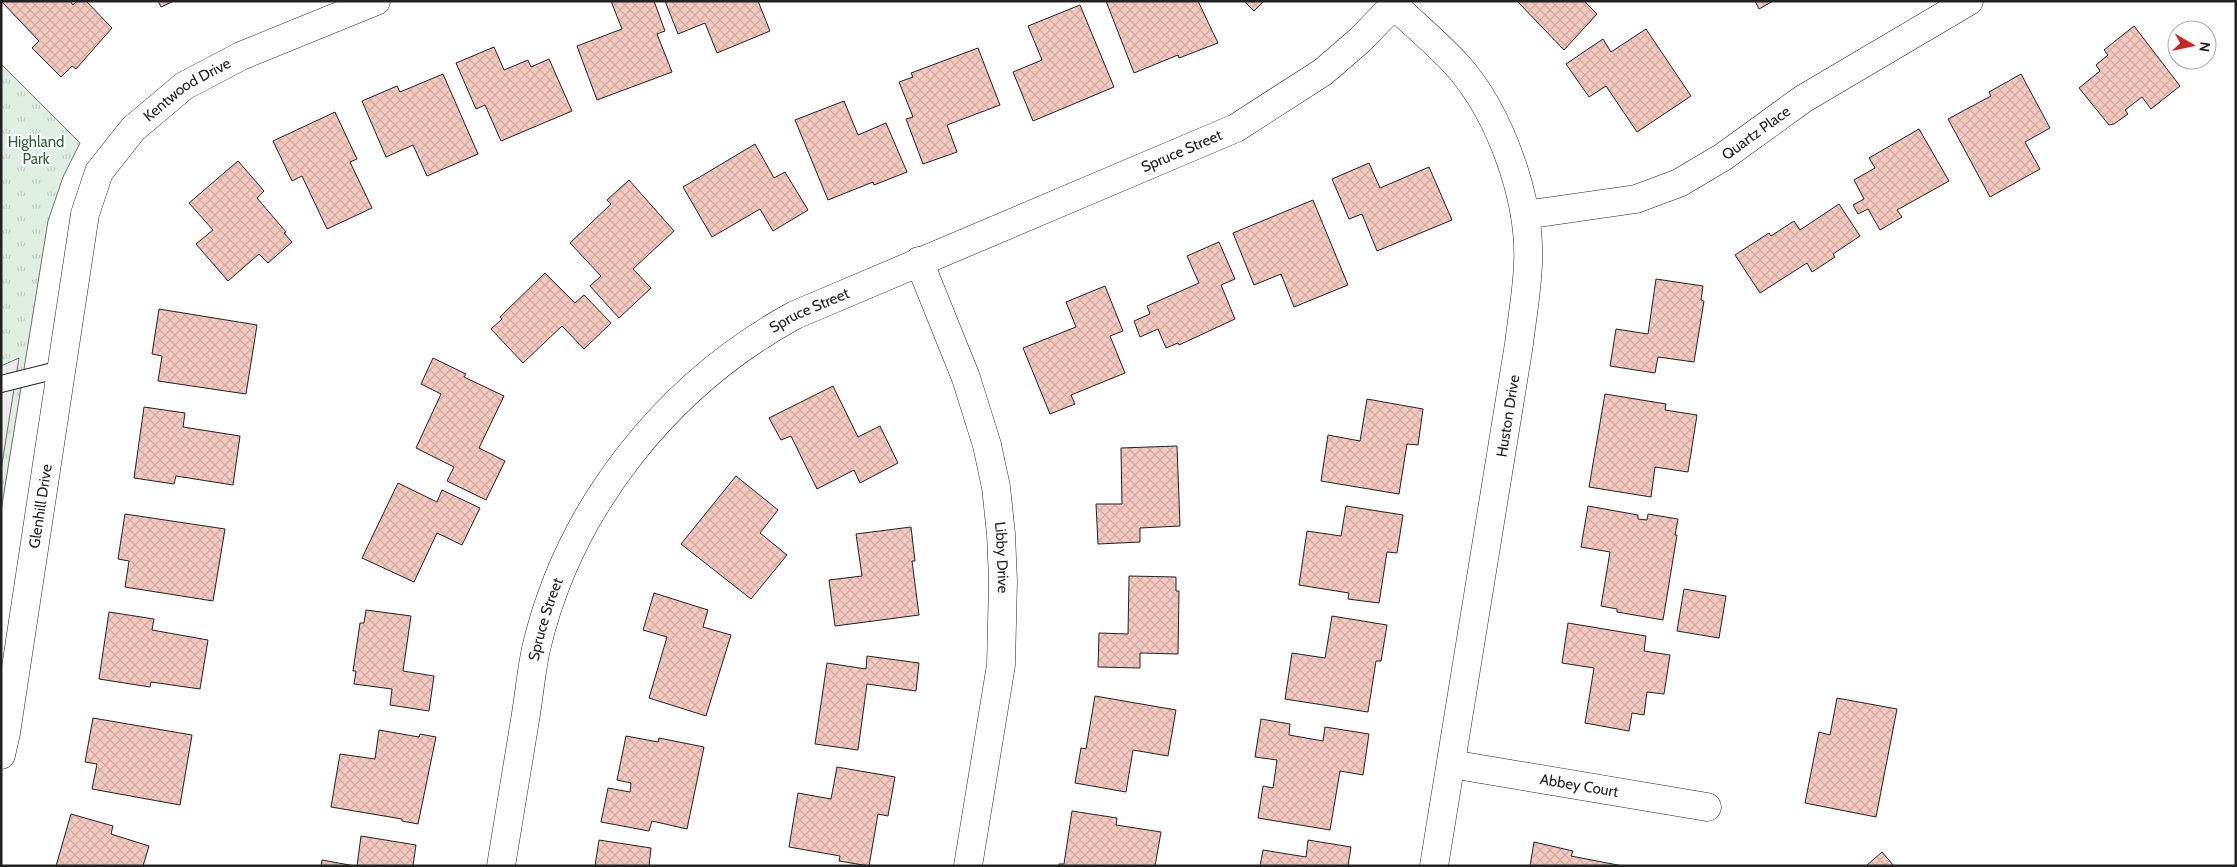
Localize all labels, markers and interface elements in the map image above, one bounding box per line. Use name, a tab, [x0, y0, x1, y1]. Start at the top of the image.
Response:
north arrow	[2167, 20, 2217, 70]
text: N	[2195, 41, 2215, 53]
street label: Kentwood Drive	[140, 54, 234, 125]
street label: Quartz Place	[1718, 102, 1794, 164]
street label: Spruce Street	[1139, 126, 1225, 176]
park label: Highland Park	[8, 133, 64, 168]
street label: Spruce Street	[766, 284, 852, 337]
street label: Huston Drive	[1493, 373, 1523, 458]
street label: Glenhill Drive	[25, 462, 56, 550]
street label: Libby Drive	[991, 521, 1012, 594]
street label: Spruce Street	[525, 575, 567, 662]
street label: Abbey Court	[1539, 770, 1620, 801]

